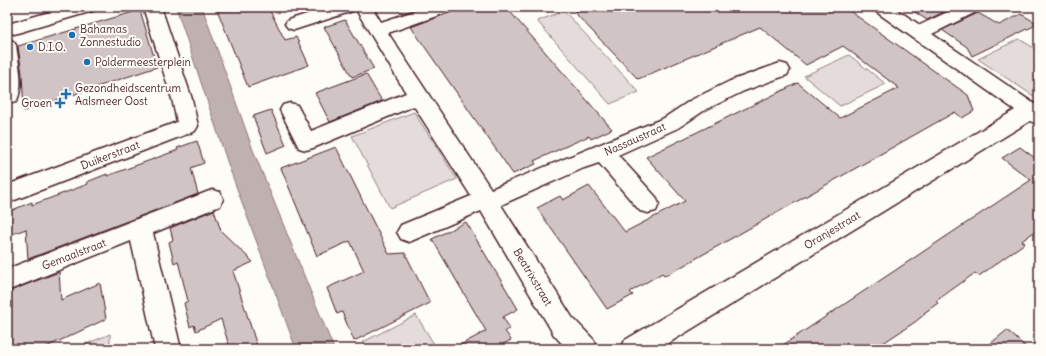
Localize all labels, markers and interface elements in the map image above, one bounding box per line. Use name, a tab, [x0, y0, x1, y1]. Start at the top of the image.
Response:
place label: Bahamas Zonnestudio	[80, 22, 141, 49]
marker: Bahamas Zonnestudio	[67, 30, 77, 40]
place label: D.I.O.	[38, 40, 65, 54]
marker: D.I.O.	[25, 42, 35, 52]
place label: Poldermeesterplein	[95, 55, 191, 69]
marker: Poldermeesterplein	[82, 57, 92, 67]
place label: Gezondheidscentrum Aalsmeer Oost	[75, 81, 181, 108]
marker: Gezondheidscentrum Aalsmeer Oost	[60, 88, 72, 100]
place label: Groen	[21, 96, 52, 110]
marker: Groen	[55, 98, 65, 108]
street label: Nassaustraat	[602, 119, 668, 159]
street label: Duikerstraat	[79, 137, 142, 173]
street label: Oranjestraat	[801, 208, 863, 252]
street label: Gemaalstraat	[40, 235, 108, 273]
street label: Beatrixstraat	[510, 246, 556, 309]

